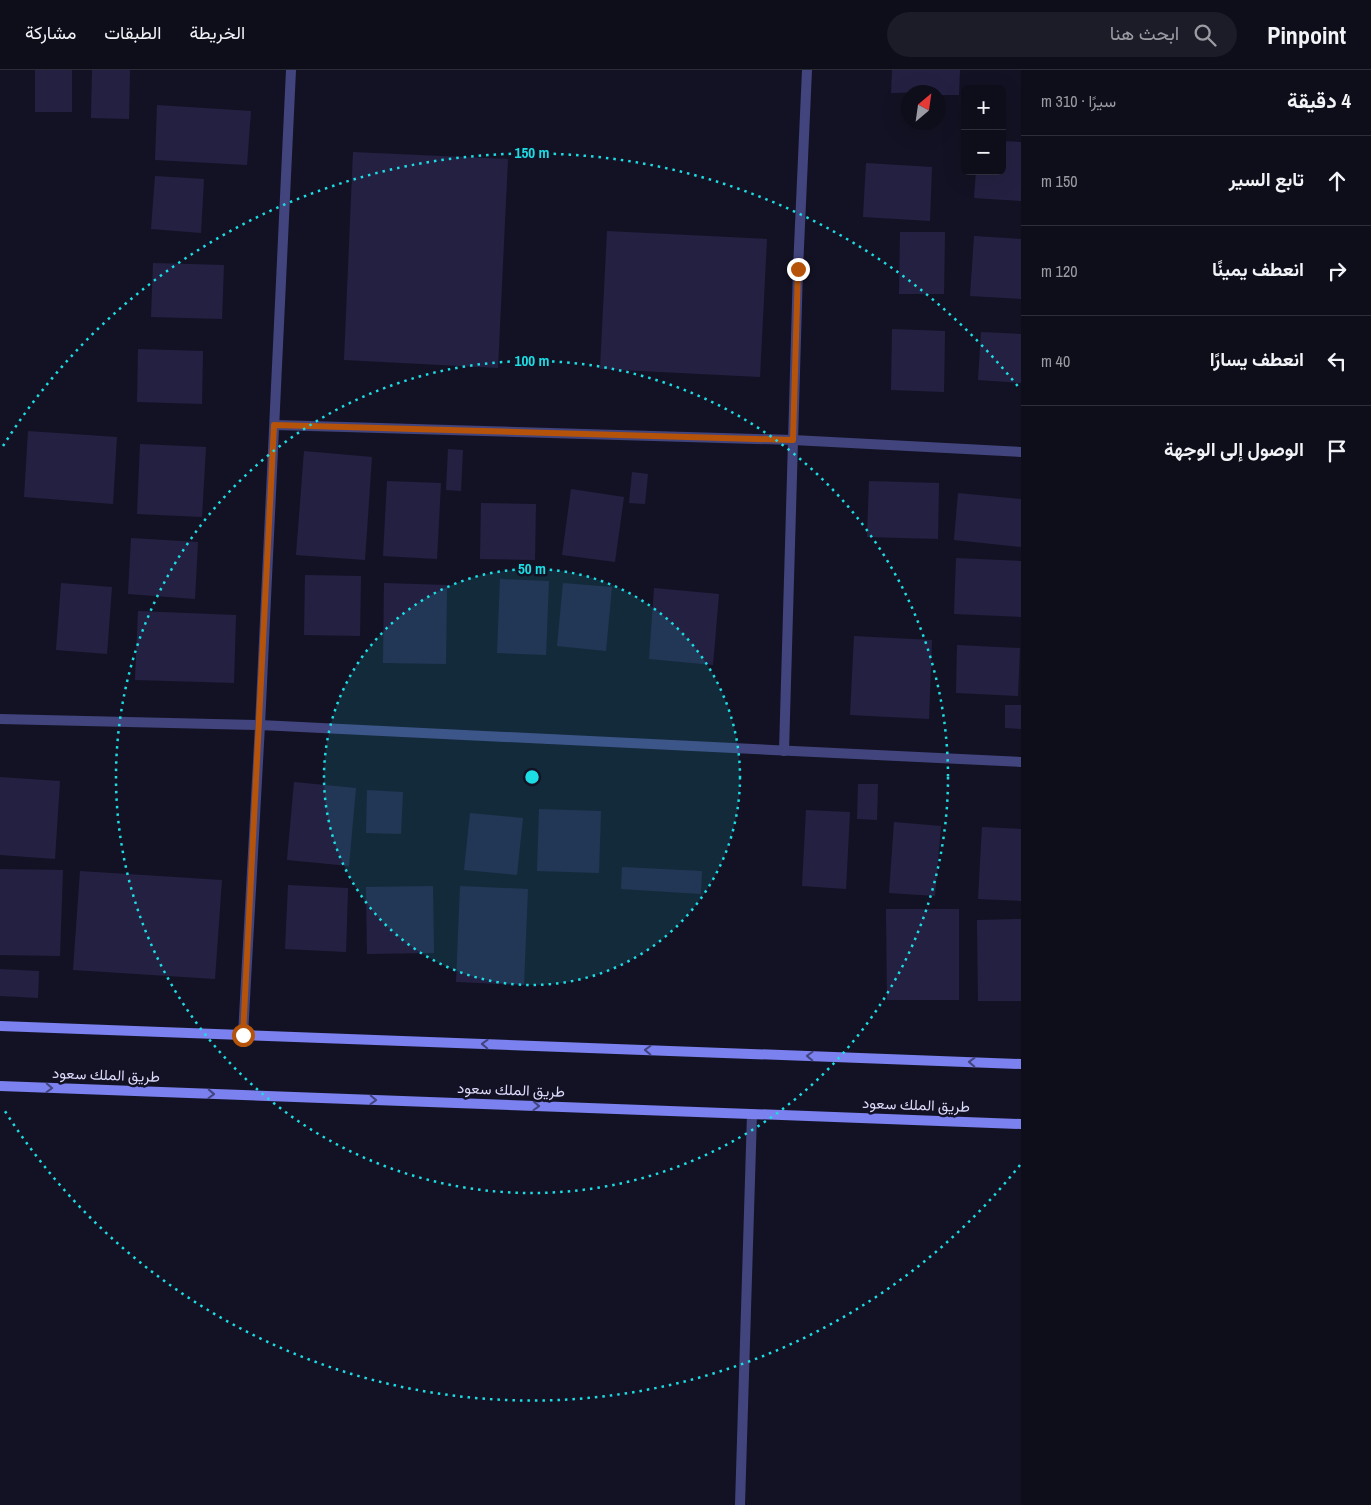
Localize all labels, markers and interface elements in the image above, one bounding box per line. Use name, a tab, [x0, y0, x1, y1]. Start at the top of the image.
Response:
search box	[887, 12, 1237, 57]
text: Pinpoint	[1267, 19, 1346, 51]
text: مشاركة	[25, 20, 76, 45]
text: الطبقات	[104, 20, 161, 45]
text: الخريطة	[189, 20, 245, 45]
text: ابحث هنا	[1110, 20, 1179, 46]
icon: search	[1191, 21, 1219, 49]
north arrow	[901, 85, 946, 130]
map controls	[961, 85, 1006, 175]
button: +	[961, 85, 1006, 130]
text: 4 دقيقة	[1287, 86, 1351, 115]
text: سيرًا · 310 m	[1041, 90, 1116, 112]
button: −	[961, 130, 1006, 175]
text: 150 m	[515, 142, 549, 163]
text: تابع السير	[1229, 166, 1304, 192]
icon: ahead	[1323, 167, 1351, 195]
text: 150 m	[1041, 170, 1077, 192]
text: انعطف يمينًا	[1212, 256, 1304, 282]
icon: right	[1323, 257, 1351, 285]
route end	[787, 258, 810, 281]
text: 120 m	[1041, 260, 1077, 282]
text: انعطف يسارًا	[1210, 346, 1304, 372]
icon: left	[1323, 347, 1351, 375]
text: 100 m	[515, 350, 549, 371]
text: 40 m	[1041, 350, 1070, 372]
text: الوصول إلى الوجهة	[1164, 436, 1304, 462]
icon: arrive	[1323, 437, 1351, 465]
text: 50 m	[518, 558, 546, 579]
centre of rings	[523, 768, 541, 786]
route start	[232, 1024, 255, 1047]
one-way arrow	[481, 1039, 489, 1050]
one-way arrow	[643, 1045, 651, 1056]
one-way arrow	[806, 1051, 814, 1062]
one-way arrow	[968, 1057, 976, 1068]
street label: طريق الملك سعود	[52, 1062, 160, 1087]
street label: طريق الملك سعود	[457, 1077, 565, 1102]
one-way arrow	[45, 1082, 53, 1093]
one-way arrow	[207, 1088, 215, 1099]
street label: طريق الملك سعود	[862, 1092, 970, 1117]
one-way arrow	[370, 1094, 378, 1105]
one-way arrow	[532, 1100, 540, 1111]

